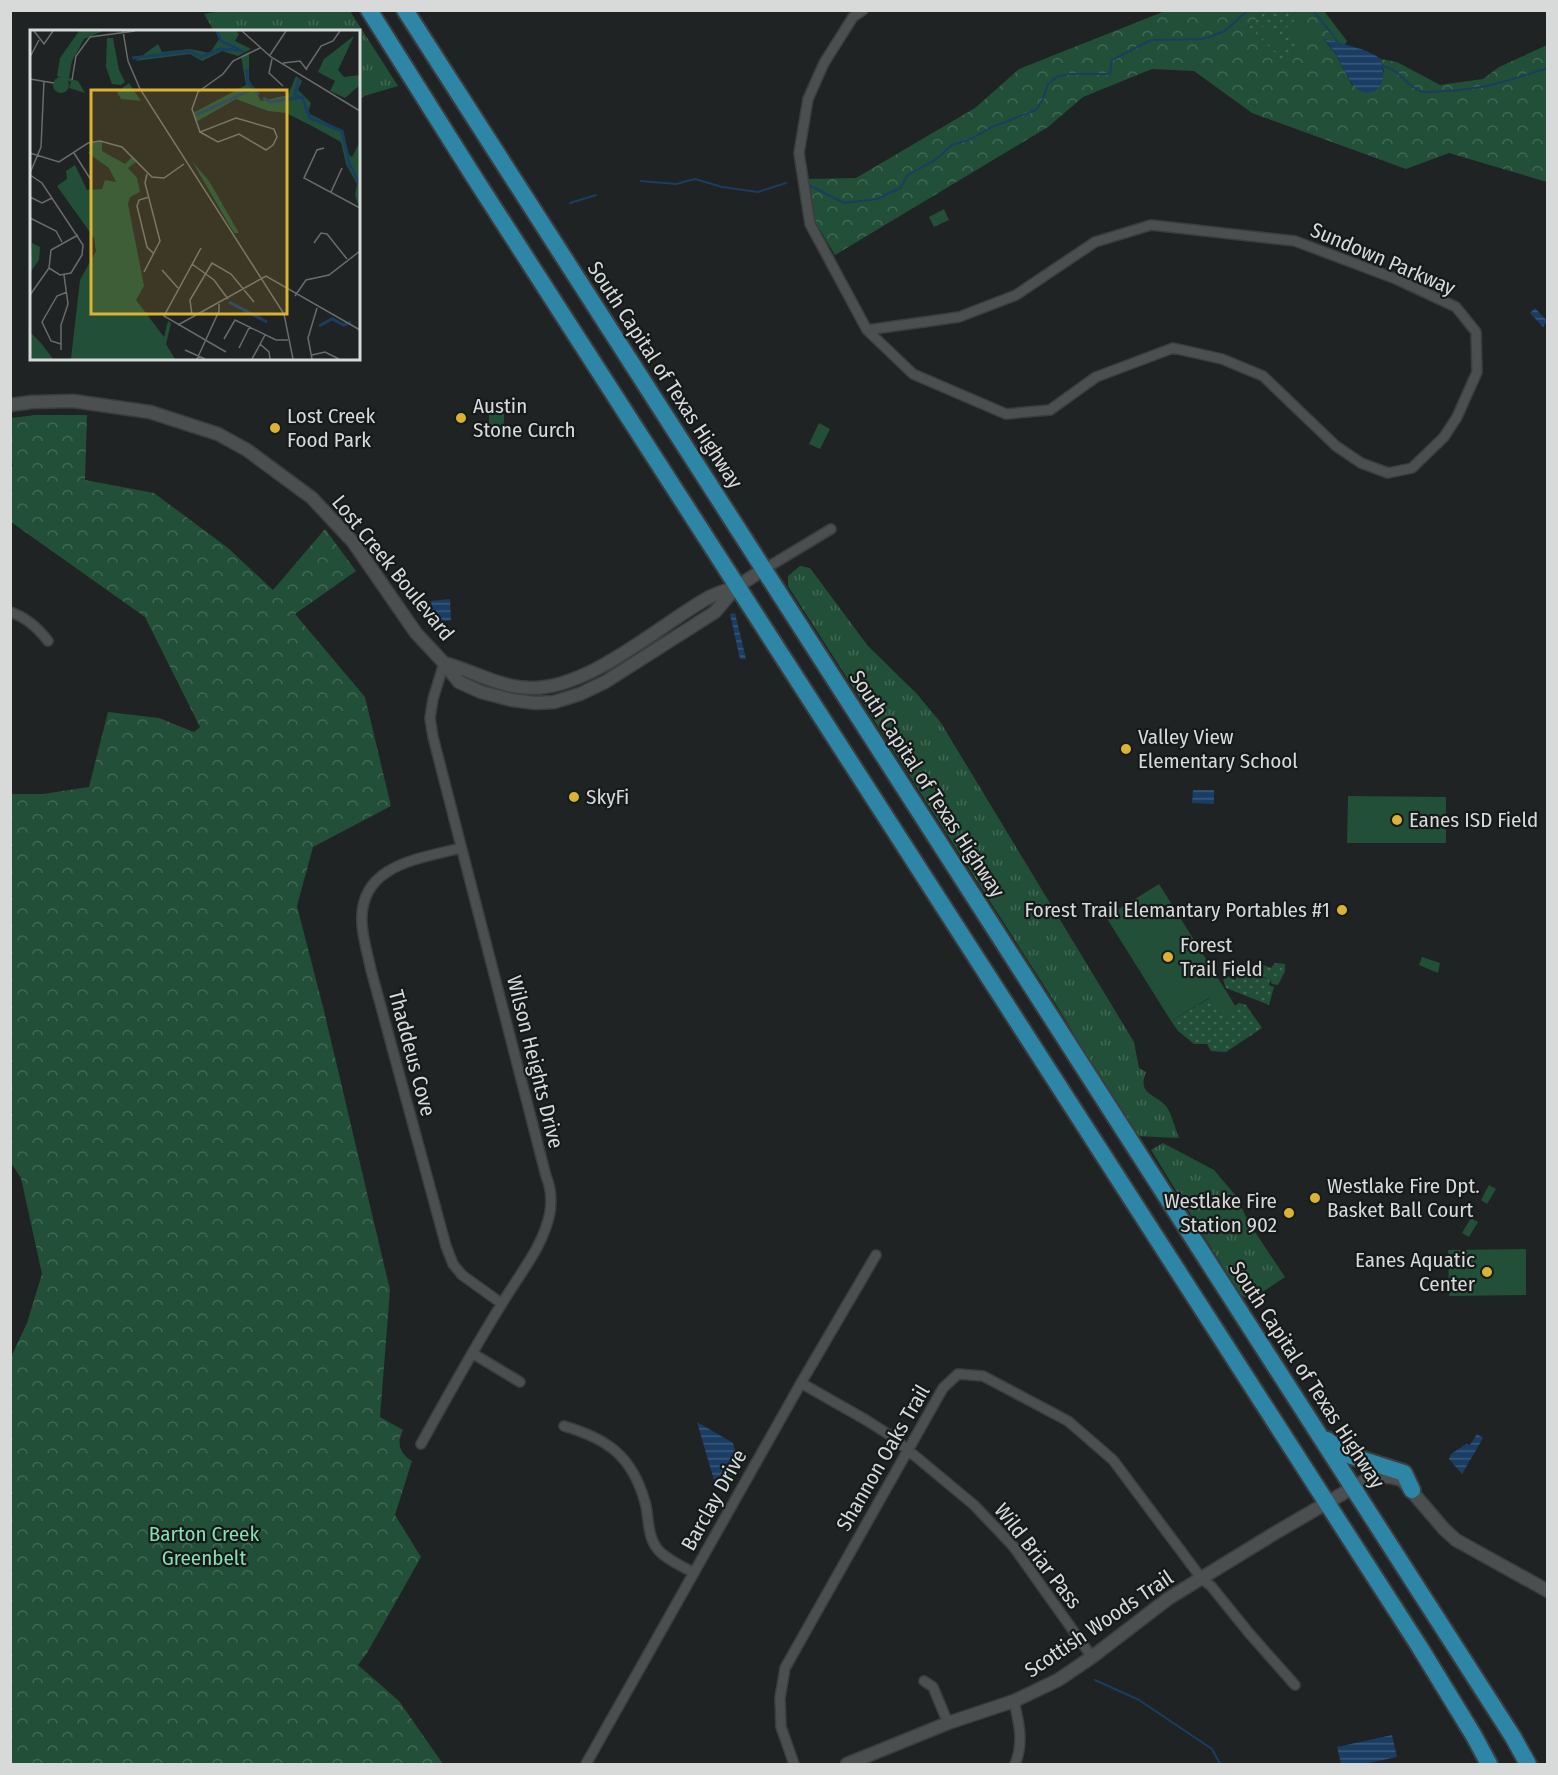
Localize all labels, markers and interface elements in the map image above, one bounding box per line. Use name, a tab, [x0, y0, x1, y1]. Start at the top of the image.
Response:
inset map	[30, 30, 360, 360]
street label: Sundown Parkway	[1307, 217, 1460, 301]
street label: South Capital of Texas Highway	[582, 257, 749, 494]
place label: Austin Stone Curch	[473, 393, 575, 443]
place label: Lost Creek Food Park	[287, 403, 375, 453]
marker: Austin Stone Curch	[454, 411, 468, 425]
marker: Lost Creek Food Park	[268, 421, 282, 435]
street label: Lost Creek Boulevard	[326, 490, 460, 646]
street label: South Capital of Texas Highway	[844, 666, 1011, 903]
place label: Valley View Elementary School	[1138, 724, 1298, 774]
marker: Valley View Elementary School	[1119, 742, 1133, 756]
place label: SkyFi	[586, 784, 629, 810]
marker: SkyFi	[567, 790, 581, 804]
place label: Eanes ISD Field	[1409, 807, 1538, 833]
marker: Eanes ISD Field	[1390, 813, 1404, 827]
place label: Forest Trail Elemantary Portables #1	[1024, 897, 1330, 923]
marker: Forest Trail Elemantary Portables #1	[1335, 903, 1349, 917]
place label: Forest Trail Field	[1180, 932, 1263, 982]
marker: Forest Trail Field	[1161, 950, 1175, 964]
street label: Wilson Heights Drive	[501, 973, 569, 1151]
street label: Thaddeus Cove	[383, 987, 441, 1119]
place label: Westlake Fire Dpt. Basket Ball Court	[1327, 1173, 1480, 1223]
place label: Westlake Fire Station 902	[1164, 1188, 1277, 1238]
marker: Westlake Fire Dpt. Basket Ball Court	[1308, 1191, 1322, 1205]
marker: Westlake Fire Station 902	[1282, 1206, 1296, 1220]
place label: Eanes Aquatic Center	[1355, 1247, 1476, 1297]
street label: South Capital of Texas Highway	[1224, 1257, 1391, 1494]
marker: Eanes Aquatic Center	[1480, 1265, 1494, 1279]
street label: Shannon Oaks Trail	[831, 1380, 936, 1536]
street label: Barclay Drive	[676, 1445, 752, 1555]
street label: Wild Briar Pass	[989, 1498, 1087, 1614]
park label: Barton Creek Greenbelt	[149, 1521, 259, 1571]
street label: Scottish Woods Trail	[1020, 1564, 1179, 1683]

